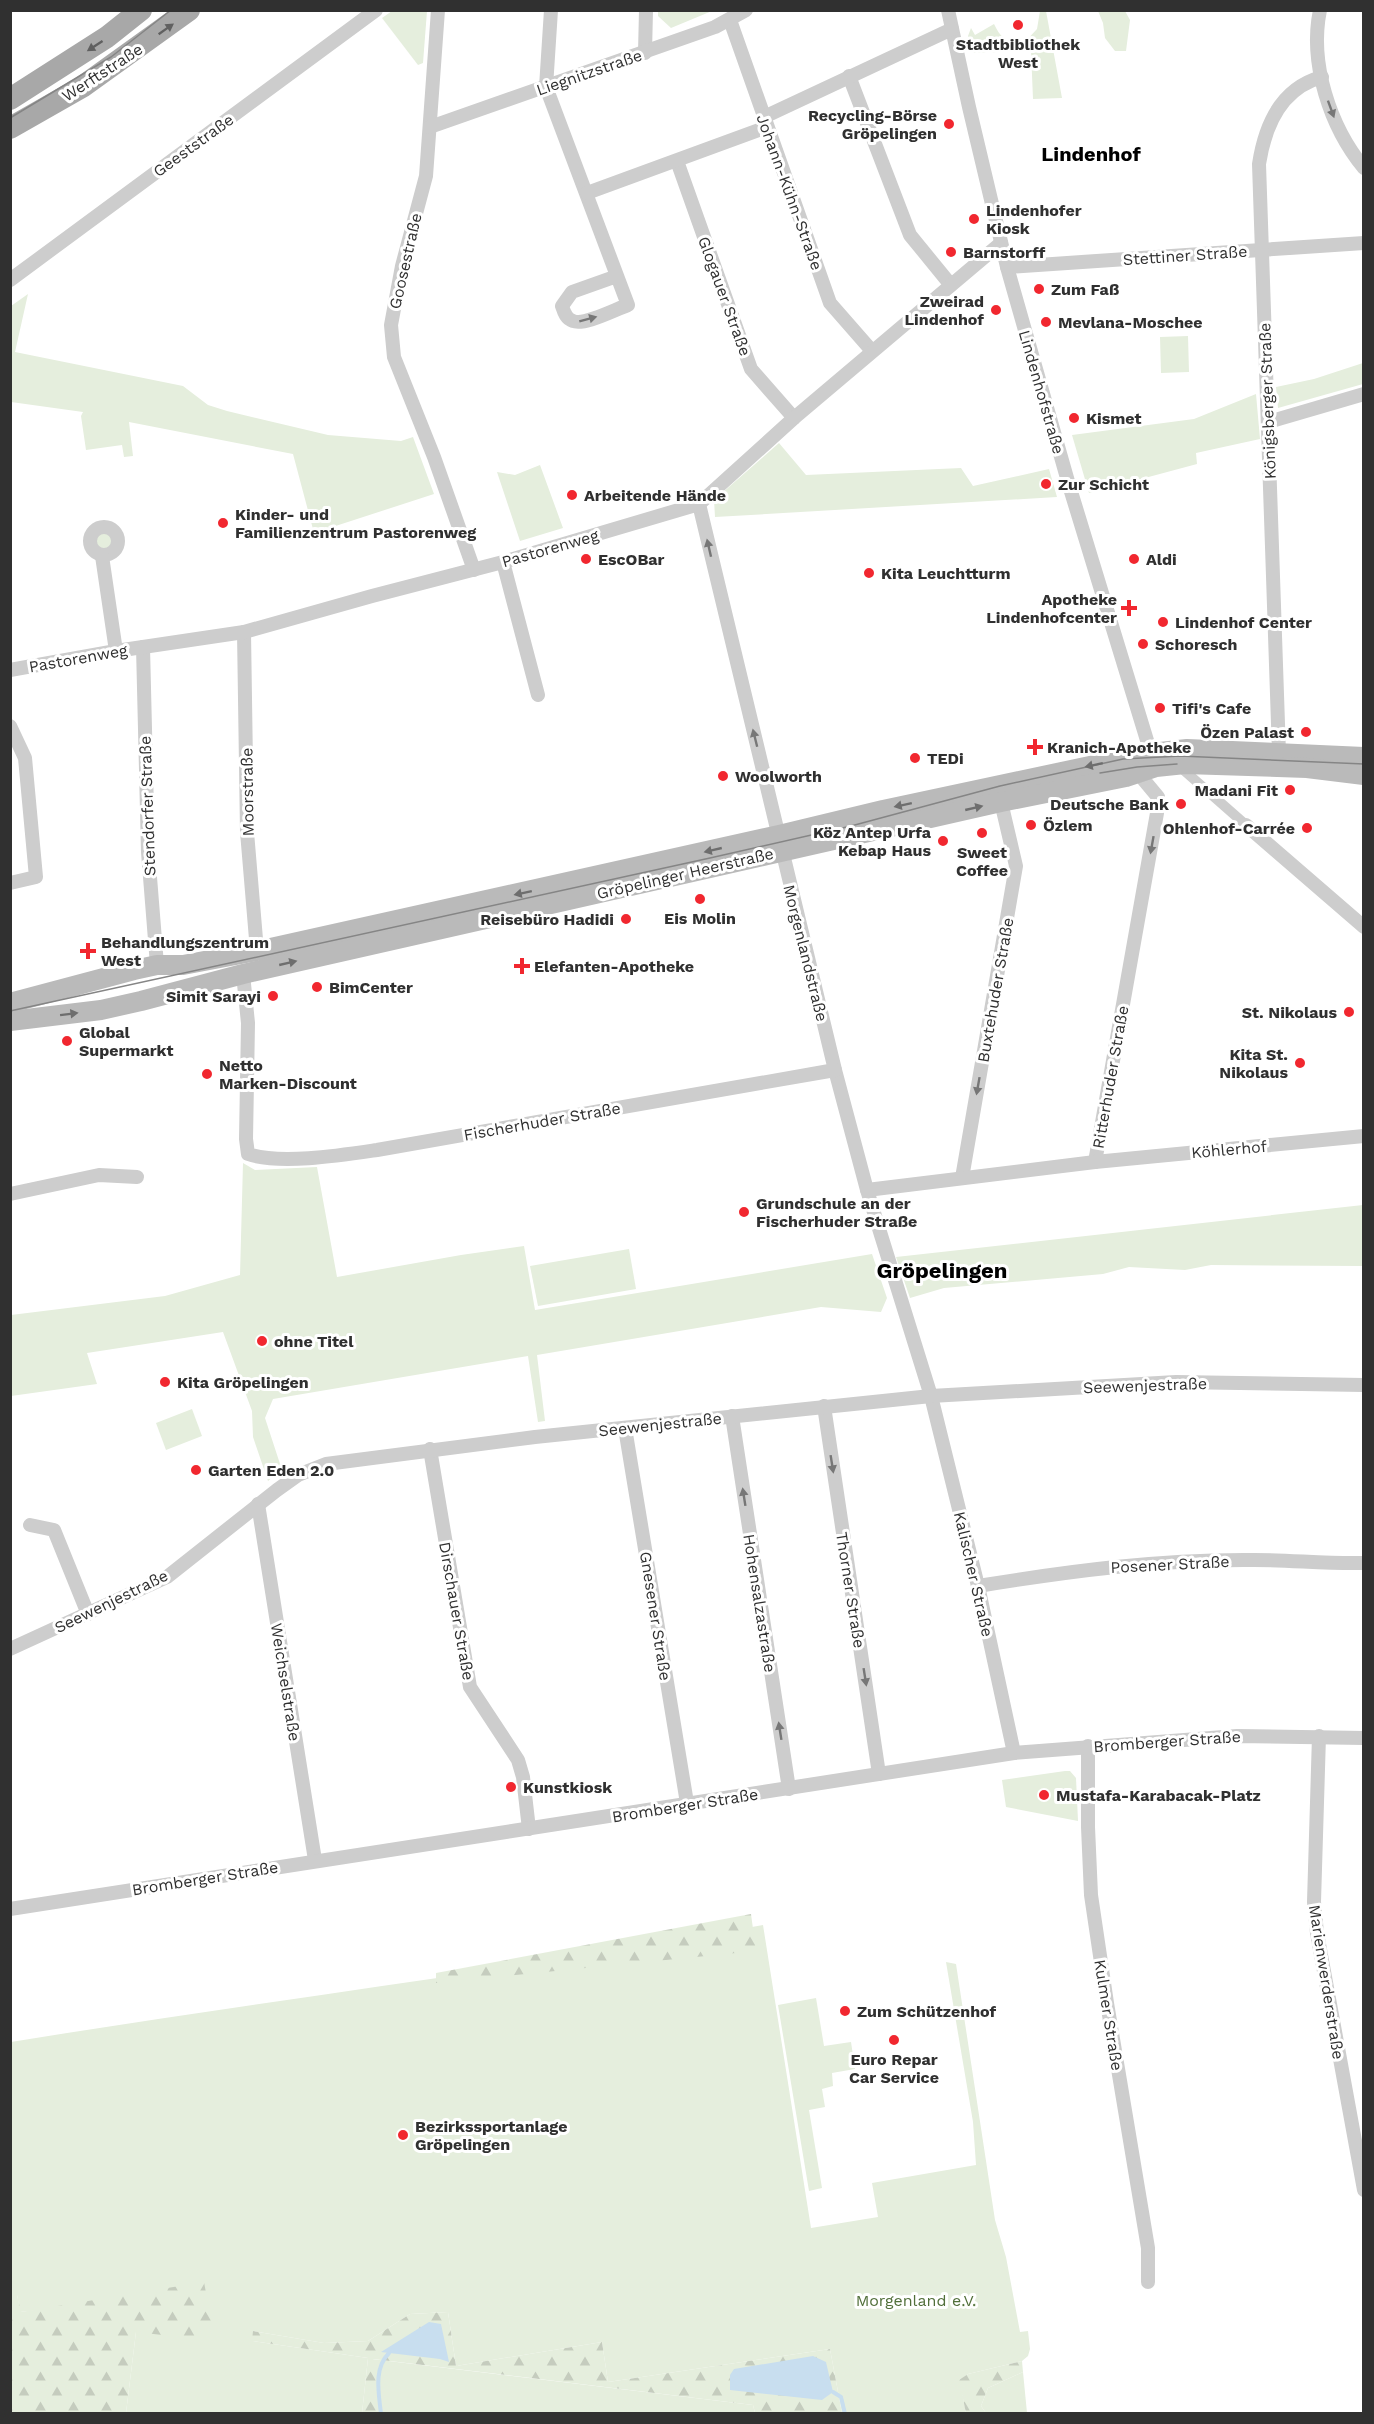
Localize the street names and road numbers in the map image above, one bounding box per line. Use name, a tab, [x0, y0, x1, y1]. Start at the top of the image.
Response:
street label: Werftstraße	[58, 39, 146, 106]
street label: Liegnitzstraße	[534, 45, 645, 99]
street label: Geeststraße	[149, 110, 237, 181]
street label: Johann-Kühn-Straße	[752, 112, 827, 273]
street label: Goosestraße	[385, 211, 426, 311]
street label: Glogauer Straße	[694, 234, 755, 359]
street label: Stettiner Straße	[1122, 242, 1248, 269]
street label: Königsberger Straße	[1255, 322, 1280, 480]
street label: Lindenhofstraße	[1015, 328, 1068, 456]
street label: Pastorenweg	[500, 525, 601, 571]
street label: Pastorenweg	[27, 640, 129, 677]
street label: Stendorfer Straße	[136, 735, 159, 877]
street label: Moorstraße	[237, 748, 258, 836]
street label: Gröpelinger Heerstraße	[595, 844, 775, 903]
street label: Morgenlandstraße	[779, 883, 832, 1024]
street label: Buxtehuder Straße	[973, 916, 1018, 1064]
street label: Ritterhuder Straße	[1089, 1004, 1132, 1150]
street label: Fischerhuder Straße	[462, 1098, 622, 1145]
street label: Köhlerhof	[1191, 1137, 1268, 1162]
street label: Seewenjestraße	[1083, 1374, 1207, 1397]
street label: Seewenjestraße	[597, 1409, 723, 1440]
street label: Kalischer Straße	[950, 1510, 997, 1639]
street label: Thorner Straße	[832, 1531, 869, 1650]
street label: Hohensalzastraße	[739, 1533, 780, 1674]
street label: Dirschauer Straße	[435, 1540, 478, 1682]
street label: Gnesener Straße	[636, 1550, 675, 1682]
street label: Posener Straße	[1110, 1552, 1230, 1577]
street label: Seewenjestraße	[51, 1566, 171, 1637]
street label: Weichselstraße	[267, 1622, 304, 1743]
street label: Bromberger Straße	[1093, 1727, 1241, 1756]
street label: Bromberger Straße	[611, 1785, 760, 1826]
street label: Bromberger Straße	[131, 1858, 280, 1899]
street label: Marienwerderstraße	[1305, 1903, 1348, 2061]
street label: Kulmer Straße	[1090, 1958, 1127, 2072]

